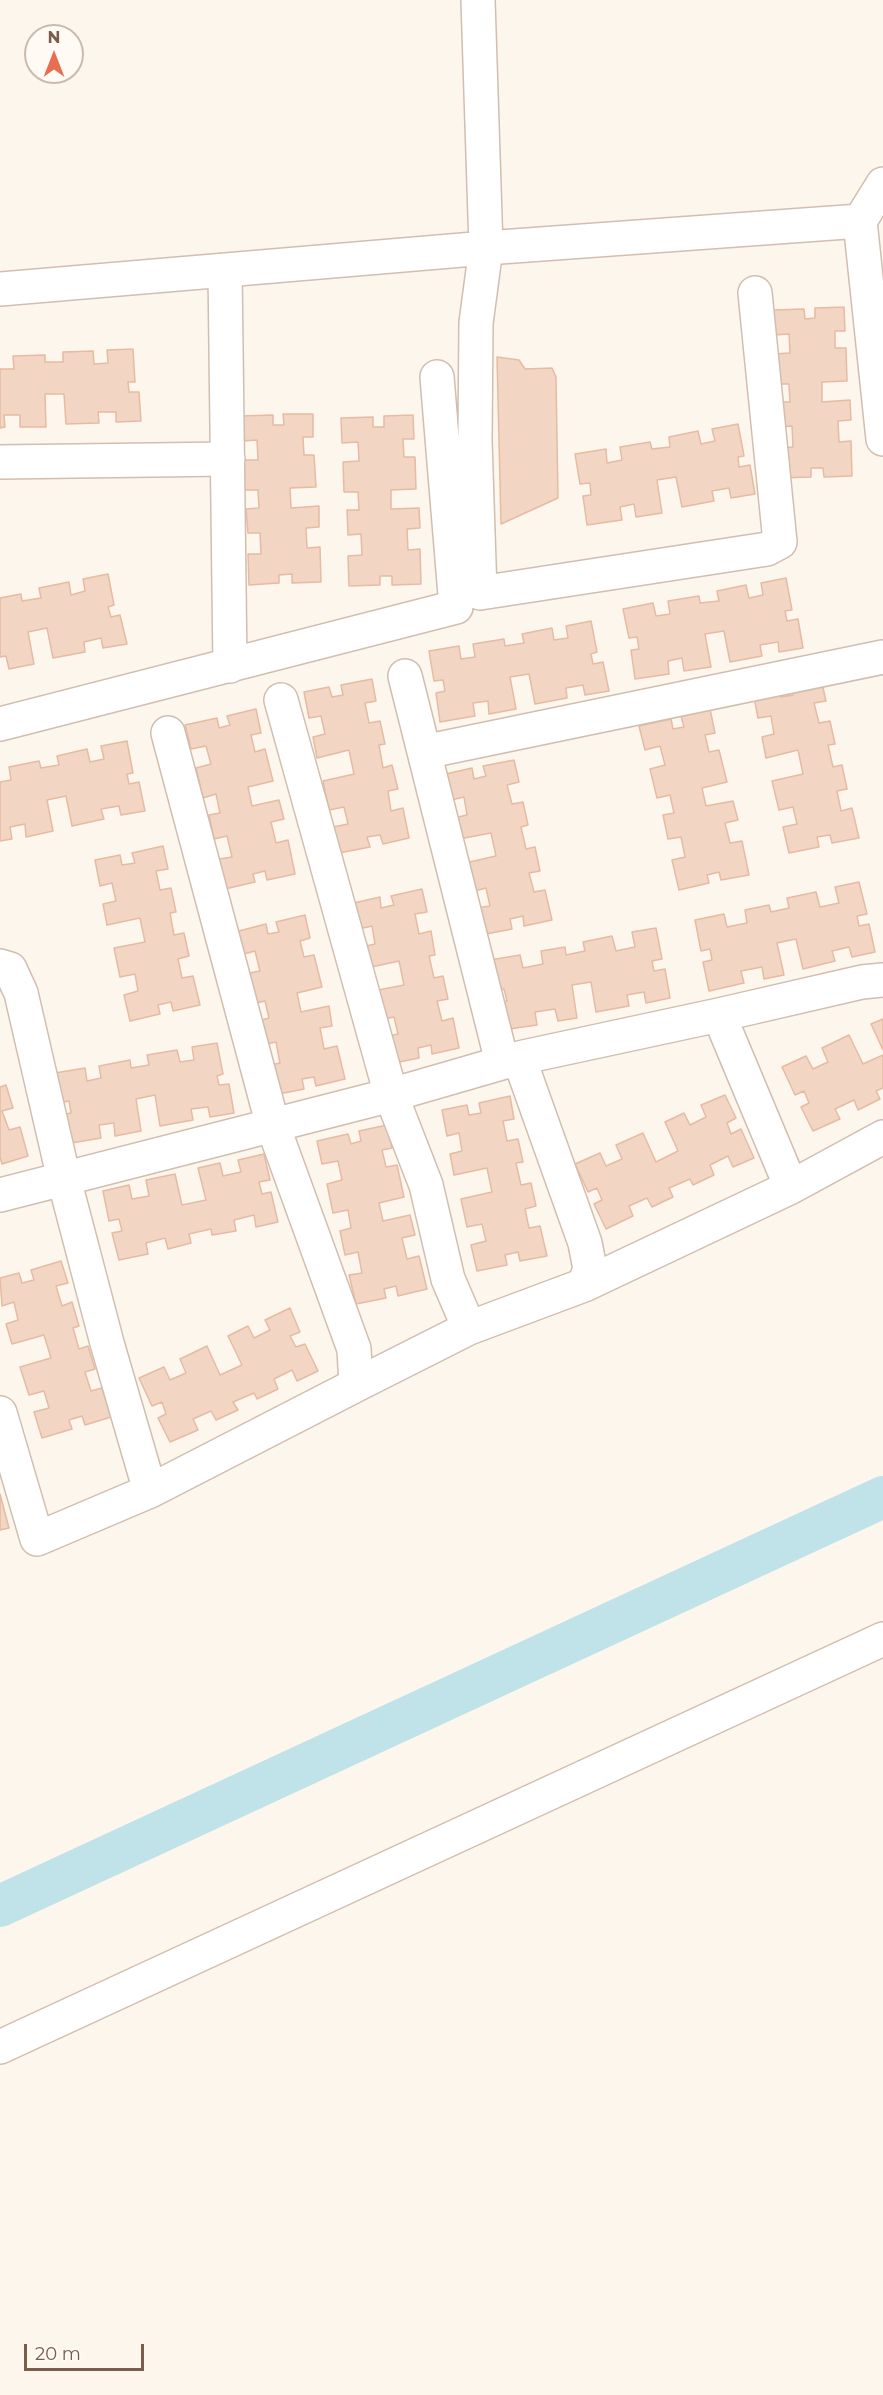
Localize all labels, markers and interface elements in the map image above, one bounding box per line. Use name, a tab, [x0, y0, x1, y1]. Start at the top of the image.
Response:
north arrow	[24, 24, 84, 84]
text: N	[48, 28, 60, 47]
scale bar	[27, 2332, 147, 2370]
text: 20 m	[35, 2343, 81, 2365]

